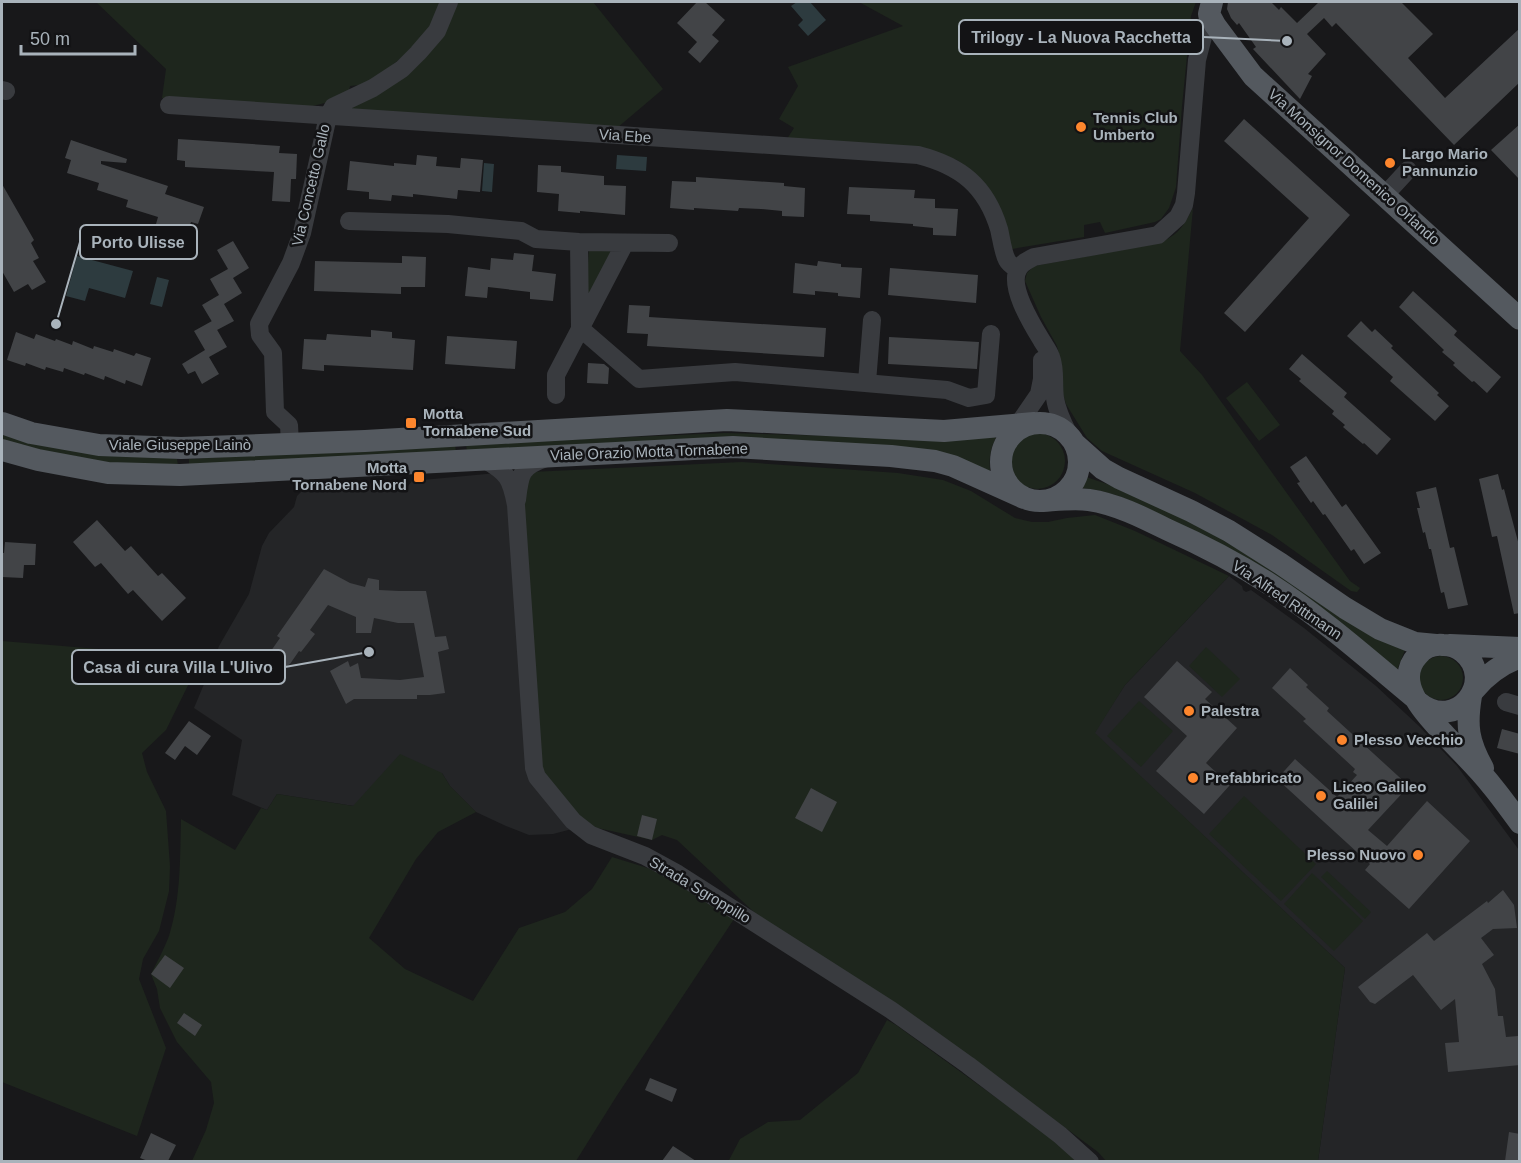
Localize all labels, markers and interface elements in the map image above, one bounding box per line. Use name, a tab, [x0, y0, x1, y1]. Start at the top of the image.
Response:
scale bar	[21, 18, 135, 56]
callout: Trilogy - La Nuova Racchetta	[959, 20, 1203, 54]
text: 50 m	[30, 29, 70, 49]
text: Trilogy - La Nuova Racchetta	[971, 29, 1191, 46]
street label: Via Monsignor Domenico Orlando	[1265, 85, 1444, 248]
place label: Tennis Club Umberto	[1093, 109, 1178, 143]
marker: Tennis Club Umberto	[1074, 120, 1088, 134]
street label: Via Concetto Gallo	[288, 122, 333, 248]
street label: Via Ebe	[598, 125, 652, 146]
place label: Largo Mario Pannunzio	[1402, 145, 1488, 179]
marker: Largo Mario Pannunzio	[1383, 156, 1397, 170]
callout: Porto Ulisse	[80, 225, 197, 259]
text: Porto Ulisse	[91, 234, 185, 251]
place label: Motta Tornabene Sud	[423, 405, 531, 439]
marker: Motta Tornabene Sud	[404, 416, 418, 430]
street label: Viale Giuseppe Lainò	[109, 436, 251, 453]
street label: Viale Orazio Motta Tornabene	[550, 440, 748, 463]
place label: Motta Tornabene Nord	[292, 459, 408, 493]
marker: Motta Tornabene Nord	[412, 470, 426, 484]
street label: Via Alfred Rittmann	[1229, 557, 1345, 642]
callout: Casa di cura Villa L'Ulivo	[72, 650, 285, 684]
text: Casa di cura Villa L'Ulivo	[83, 659, 273, 676]
place label: Palestra	[1201, 702, 1260, 719]
marker: Palestra	[1182, 704, 1196, 718]
place label: Plesso Vecchio	[1354, 731, 1463, 748]
marker: Plesso Vecchio	[1335, 733, 1349, 747]
place label: Prefabbricato	[1205, 769, 1302, 786]
marker: Prefabbricato	[1186, 771, 1200, 785]
place label: Liceo Galileo Galilei	[1333, 778, 1426, 812]
marker: Liceo Galileo Galilei	[1314, 789, 1328, 803]
place label: Plesso Nuovo	[1307, 846, 1406, 863]
marker: Plesso Nuovo	[1411, 848, 1425, 862]
street label: Strada Sgroppillo	[647, 853, 754, 926]

